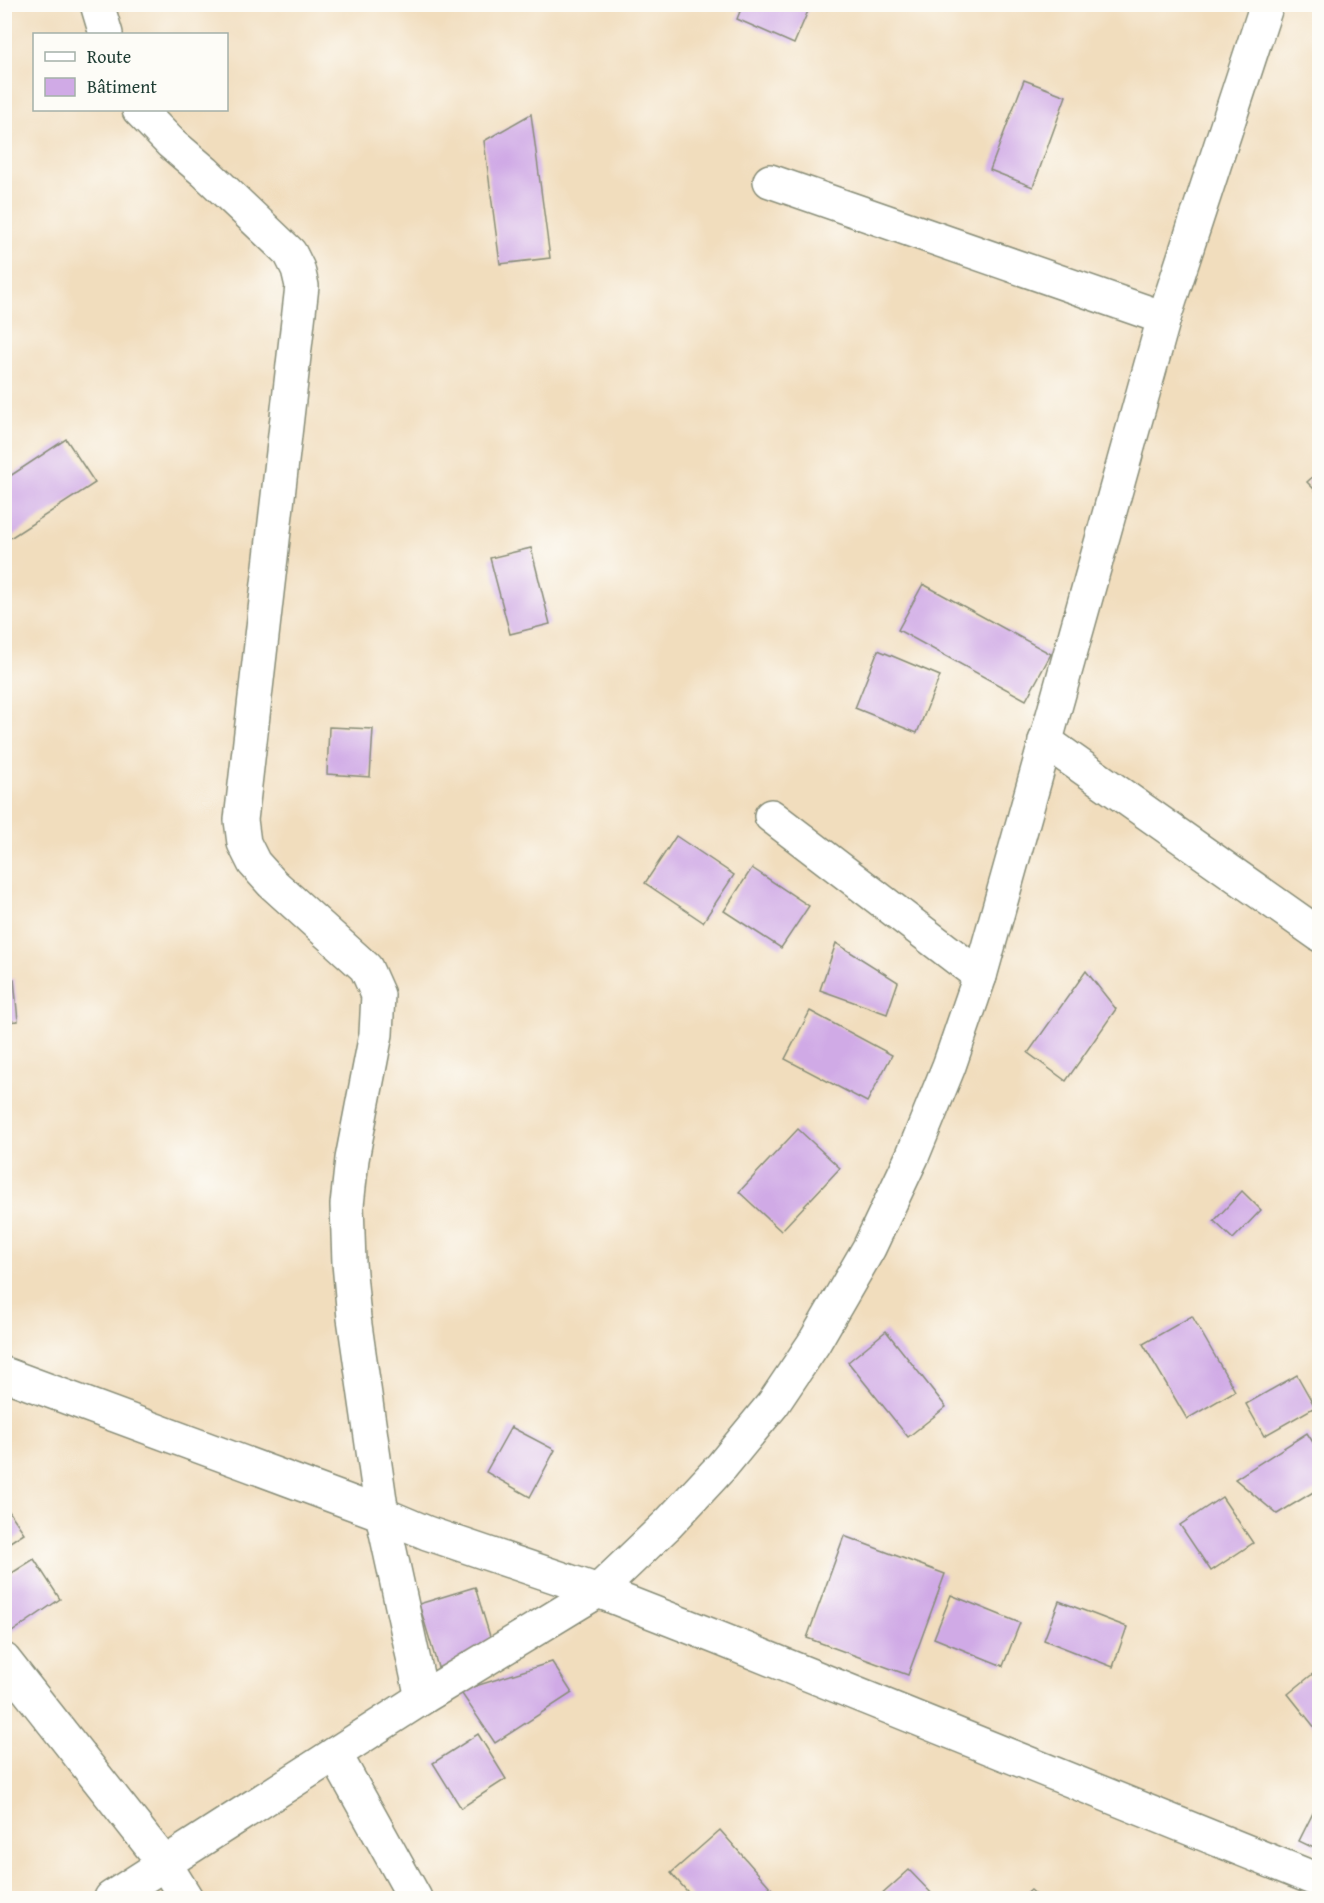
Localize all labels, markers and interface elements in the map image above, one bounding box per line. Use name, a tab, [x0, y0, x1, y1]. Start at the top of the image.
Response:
legend	[33, 33, 228, 111]
text: Route	[87, 43, 131, 70]
text: Bâtiment	[87, 73, 157, 100]

